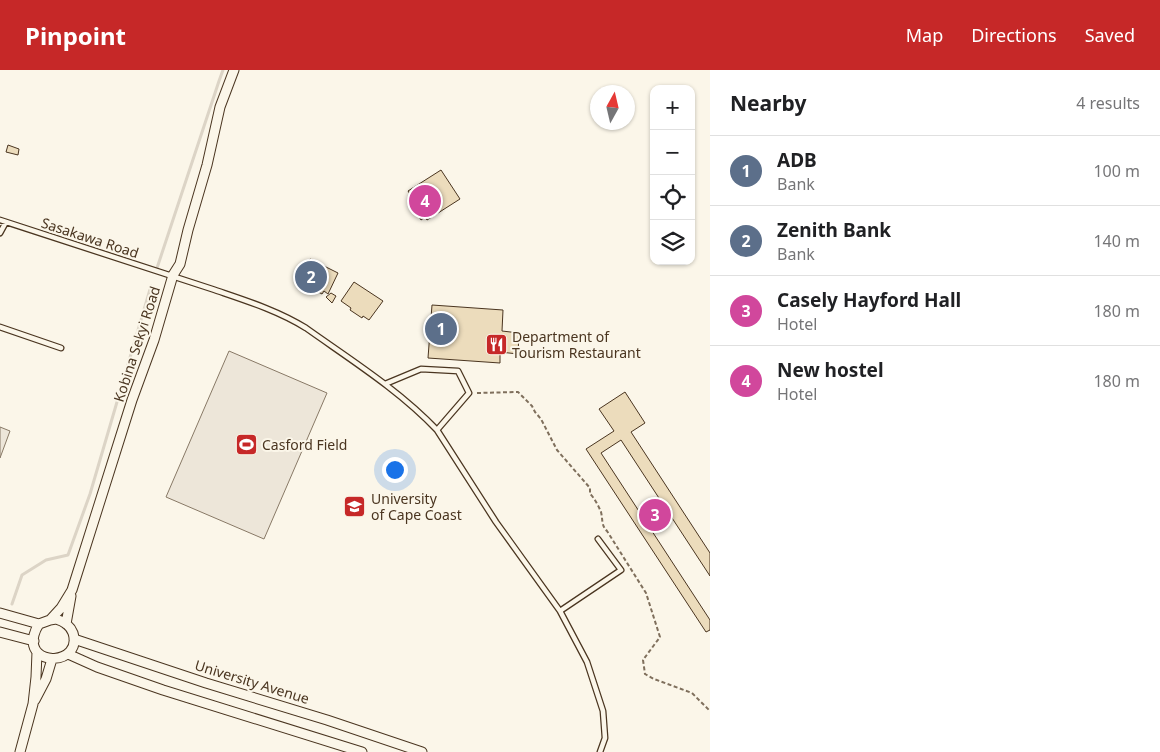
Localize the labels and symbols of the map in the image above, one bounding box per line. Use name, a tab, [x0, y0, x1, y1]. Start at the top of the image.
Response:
north arrow	[590, 85, 635, 130]
pin: 4	[409, 182, 441, 220]
street label: Sasakawa Road	[39, 213, 141, 262]
pin: 2	[295, 258, 327, 296]
street label: Kobina Sekyi Road	[109, 284, 164, 404]
pin: 1	[425, 310, 457, 348]
place label: Department of Tourism Restaurant	[512, 327, 641, 362]
restaurant icon: Department of Tourism Restaurant	[484, 333, 508, 357]
sports icon: Casford Field	[234, 433, 258, 457]
place label: Casford Field	[262, 435, 347, 454]
your location	[382, 457, 408, 483]
place label: University of Cape Coast	[371, 489, 462, 524]
school or university icon: University of Cape Coast	[343, 495, 367, 519]
pin: 3	[639, 496, 671, 534]
street label: University Avenue	[193, 655, 312, 708]

